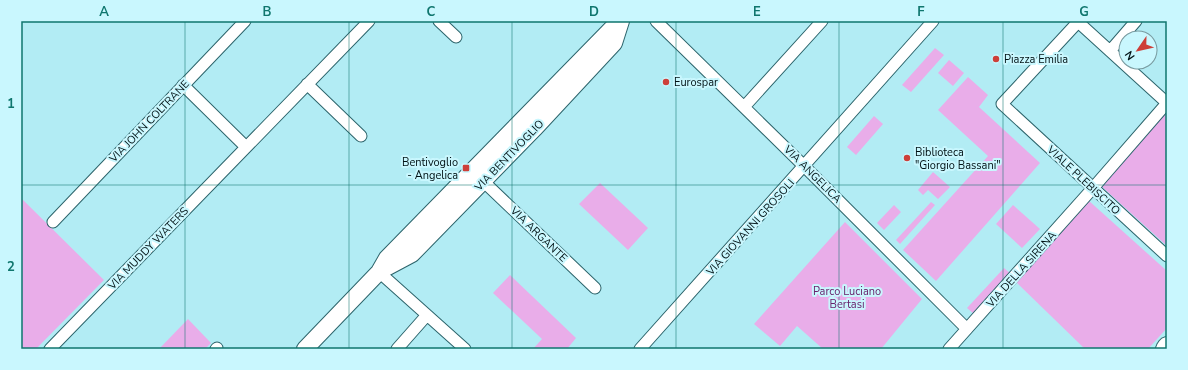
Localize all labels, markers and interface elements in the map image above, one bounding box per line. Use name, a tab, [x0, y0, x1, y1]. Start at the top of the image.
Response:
text: A	[99, 3, 109, 21]
text: B	[263, 3, 272, 21]
text: C	[427, 3, 436, 21]
text: D	[589, 3, 599, 21]
text: E	[753, 3, 761, 21]
text: F	[917, 3, 925, 21]
text: G	[1079, 3, 1089, 21]
north arrow	[1118, 30, 1158, 70]
text: N	[1122, 48, 1139, 63]
place label: Piazza Emilia	[1004, 52, 1068, 67]
marker: Piazza Emilia	[991, 54, 1001, 64]
place label: Eurospar	[674, 75, 718, 90]
street label: VIA JOHN COLTRANE	[105, 77, 193, 167]
marker: Eurospar	[661, 77, 671, 87]
text: 1	[7, 95, 15, 113]
street label: VIA BENTIVOGLIO	[471, 116, 547, 195]
street label: VIA ANGELICA	[780, 142, 845, 206]
street label: VIALE PLEBISCITO	[1043, 142, 1123, 218]
place label: Biblioteca "Giorgio Bassani"	[915, 145, 1001, 173]
marker: Biblioteca "Giorgio Bassani"	[902, 153, 912, 163]
place label: Bentivoglio - Angelica	[402, 155, 458, 183]
marker: Bentivoglio - Angelica	[461, 163, 471, 173]
street label: VIA GIOVANNI GROSOLI	[702, 176, 798, 280]
street label: VIA ARGANTE	[506, 203, 570, 265]
street label: VIA MUDDY WATERS	[104, 204, 192, 294]
street label: VIA DELLA SIRENA	[982, 228, 1060, 311]
text: 2	[7, 258, 15, 276]
park label: Parco Luciano Bertasi	[813, 284, 881, 312]

